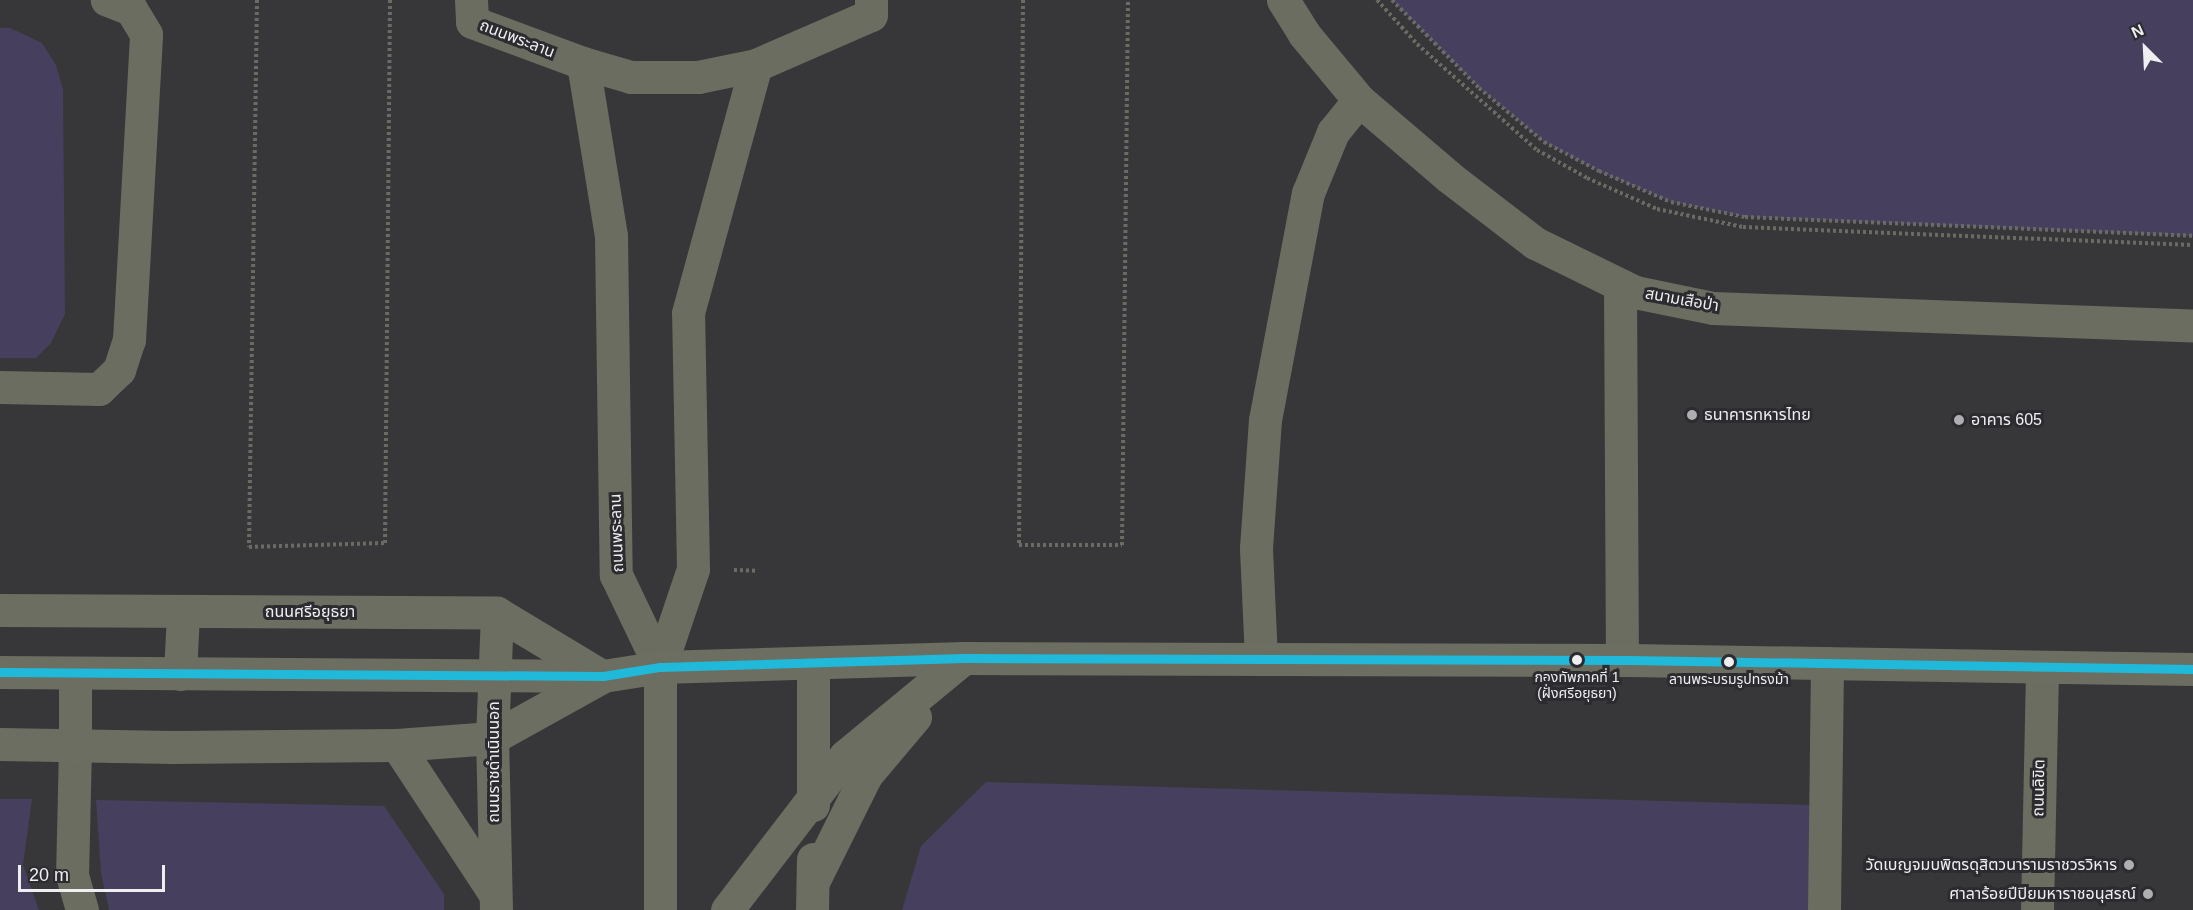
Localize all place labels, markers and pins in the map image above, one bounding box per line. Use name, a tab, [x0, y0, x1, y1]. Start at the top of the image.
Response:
place label: ธนาคารทหารไทย	[1704, 405, 1811, 425]
marker: ธนาคารทหารไทย	[1685, 408, 1699, 422]
place label: อาคาร 605	[1971, 410, 2042, 430]
marker: อาคาร 605	[1952, 413, 1966, 427]
marker: กองทัพภาคที่ 1 (ฝั่งศรีอยุธยา)	[1571, 654, 1583, 666]
marker: ลานพระบรมรูปทรงม้า	[1723, 656, 1735, 668]
place label: กองทัพภาคที่ 1 (ฝั่งศรีอยุธยา)	[1534, 669, 1620, 702]
place label: ลานพระบรมรูปทรงม้า	[1669, 671, 1789, 687]
place label: วัดเบญจมบพิตรดุสิตวนารามราชวรวิหาร	[1866, 855, 2117, 875]
marker: วัดเบญจมบพิตรดุสิตวนารามราชวรวิหาร	[2122, 858, 2136, 872]
place label: ศาลาร้อยปีปิยมหาราชอนุสรณ์	[1949, 884, 2136, 904]
marker: ศาลาร้อยปีปิยมหาราชอนุสรณ์	[2141, 887, 2155, 901]

